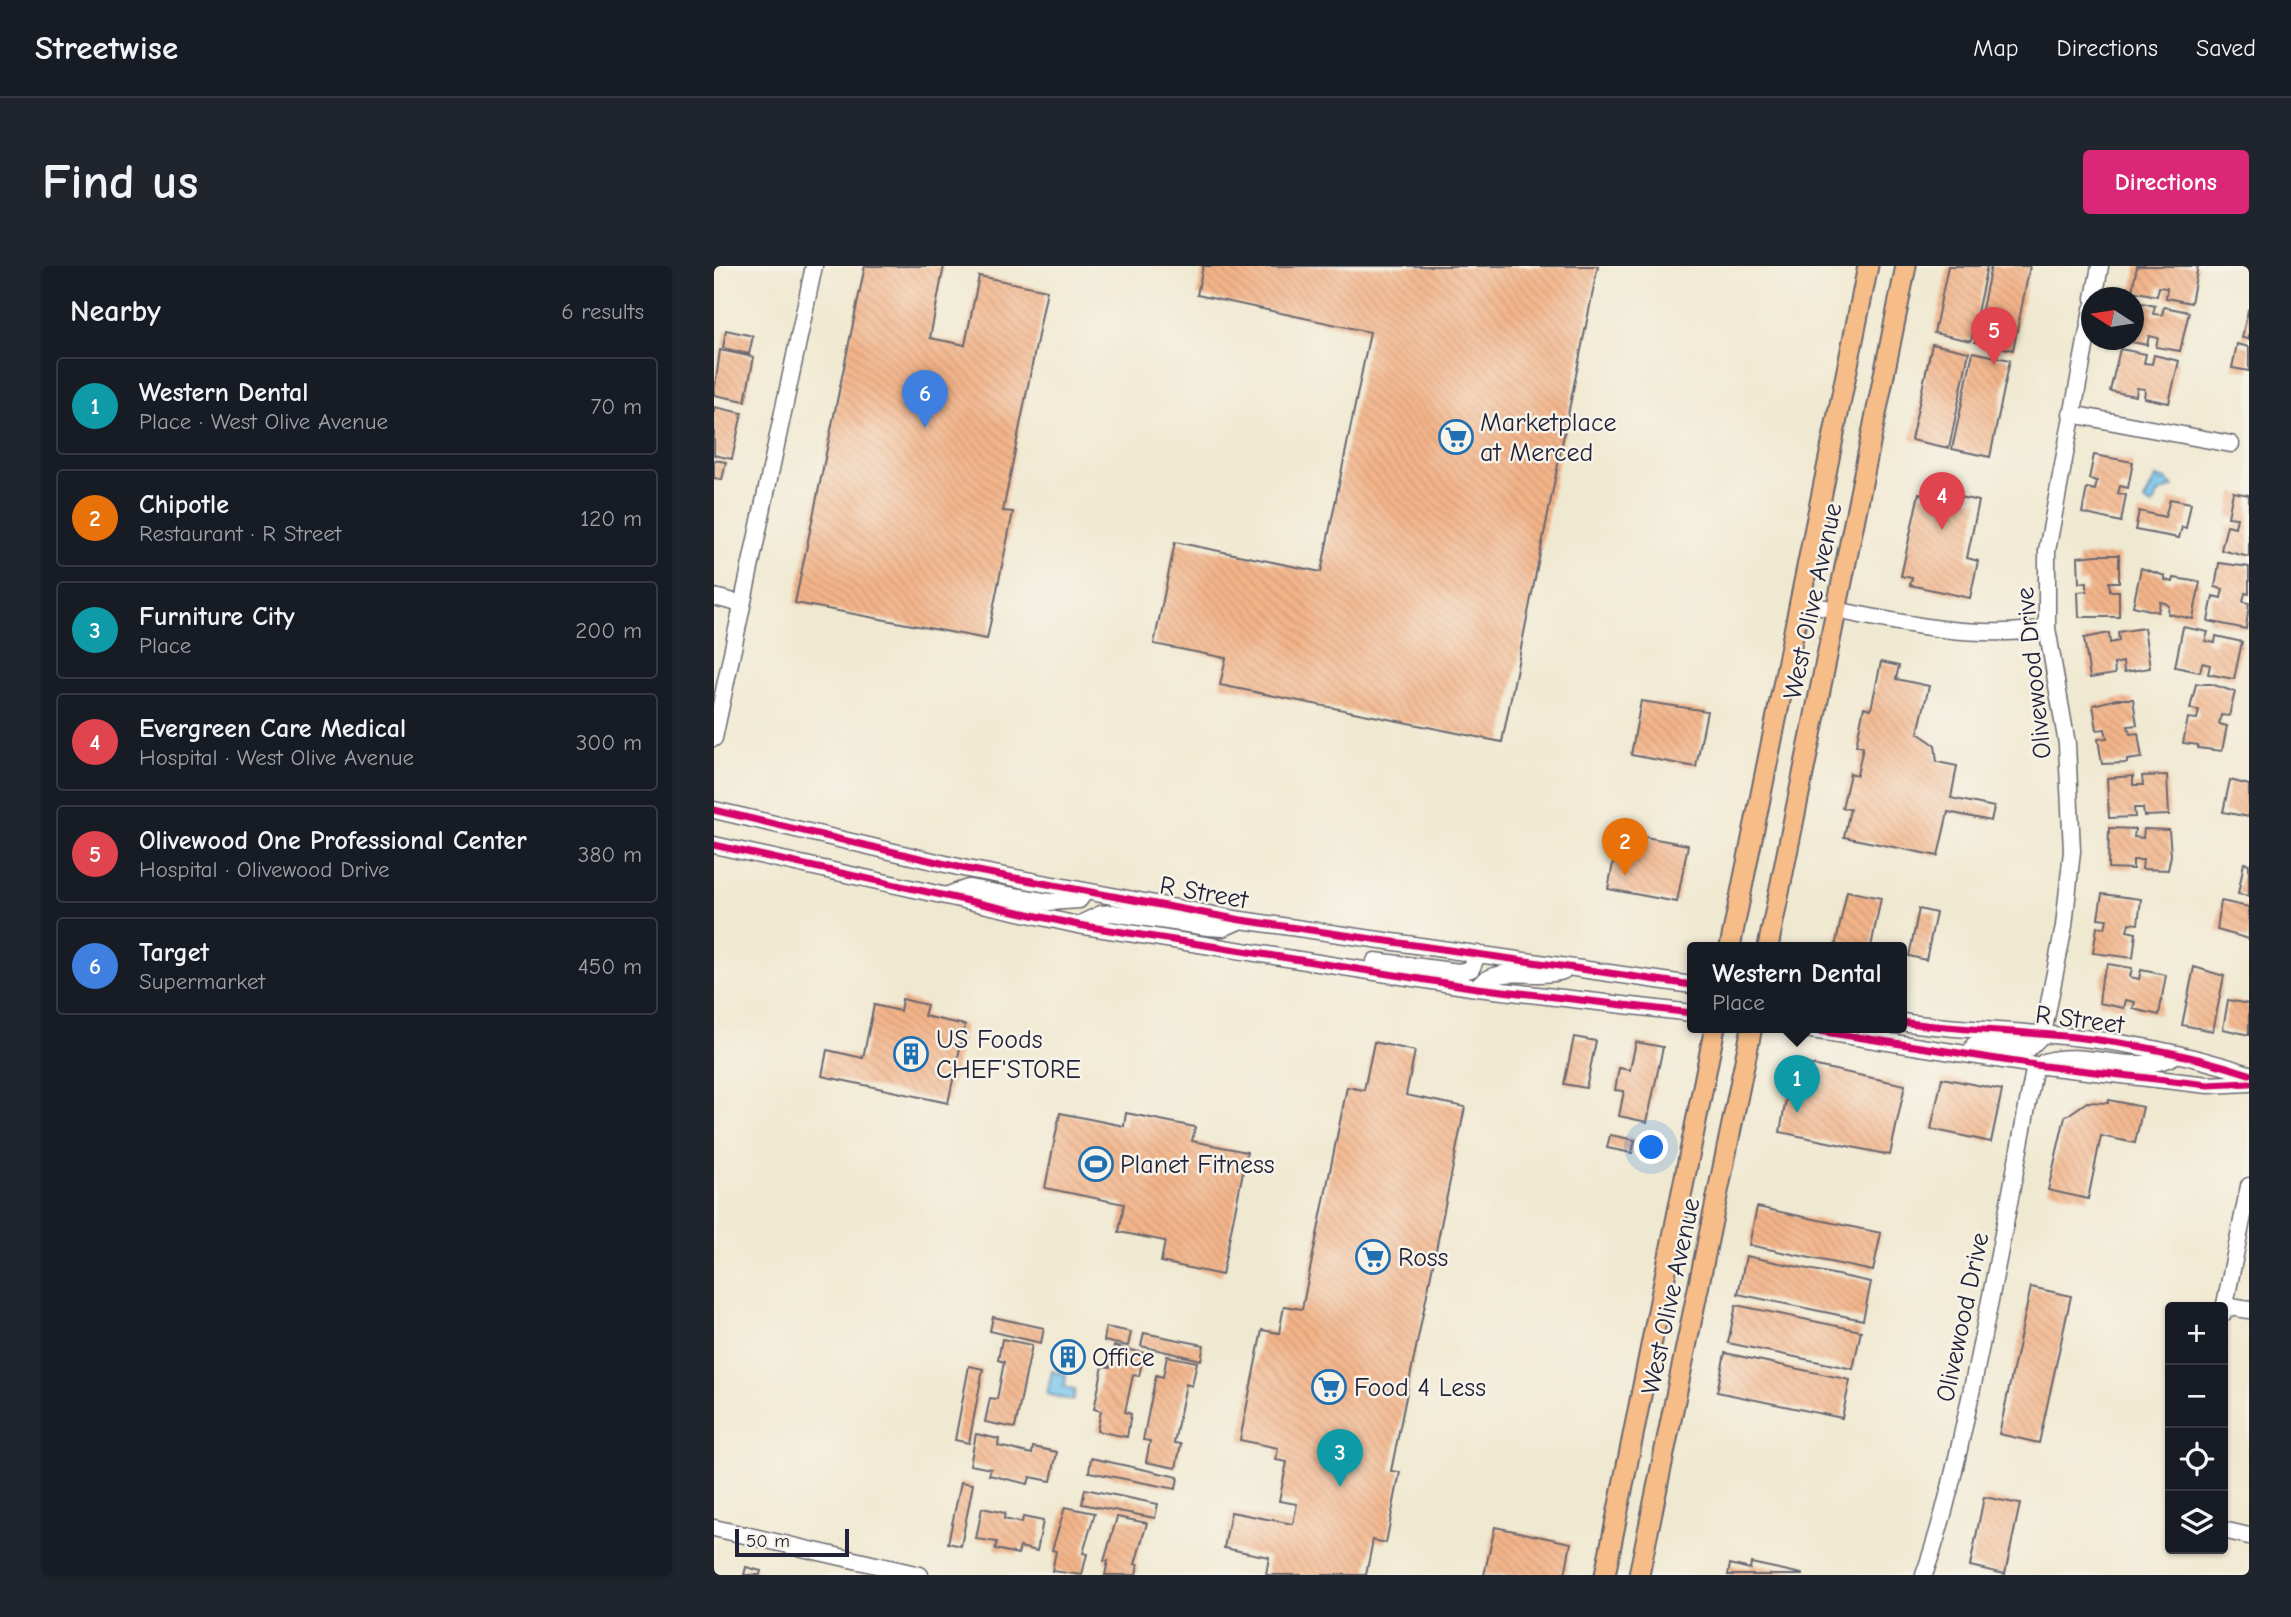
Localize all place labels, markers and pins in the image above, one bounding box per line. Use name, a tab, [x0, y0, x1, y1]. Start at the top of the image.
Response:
pin: 5	[1971, 307, 2017, 365]
pin: 6	[902, 370, 948, 428]
place label: Marketplace at Merced	[1480, 408, 1617, 468]
supermarket icon: Marketplace at Merced	[1437, 418, 1475, 456]
pin: 4	[1919, 472, 1965, 530]
pin: 2	[1602, 818, 1648, 876]
place label: US Foods CHEF'STORE	[936, 1025, 1081, 1085]
building icon: US Foods CHEF'STORE	[892, 1035, 930, 1073]
pin: 1	[1774, 1055, 1820, 1113]
sports icon: Planet Fitness	[1077, 1145, 1115, 1183]
place label: Planet Fitness	[1120, 1150, 1275, 1180]
supermarket icon: Ross	[1354, 1238, 1392, 1276]
place label: Ross	[1398, 1243, 1448, 1273]
building icon: Office	[1049, 1338, 1087, 1376]
place label: Office	[1092, 1343, 1155, 1373]
supermarket icon: Food 4 Less	[1310, 1368, 1348, 1406]
place label: Food 4 Less	[1354, 1373, 1486, 1403]
pin: 3	[1317, 1429, 1363, 1487]

